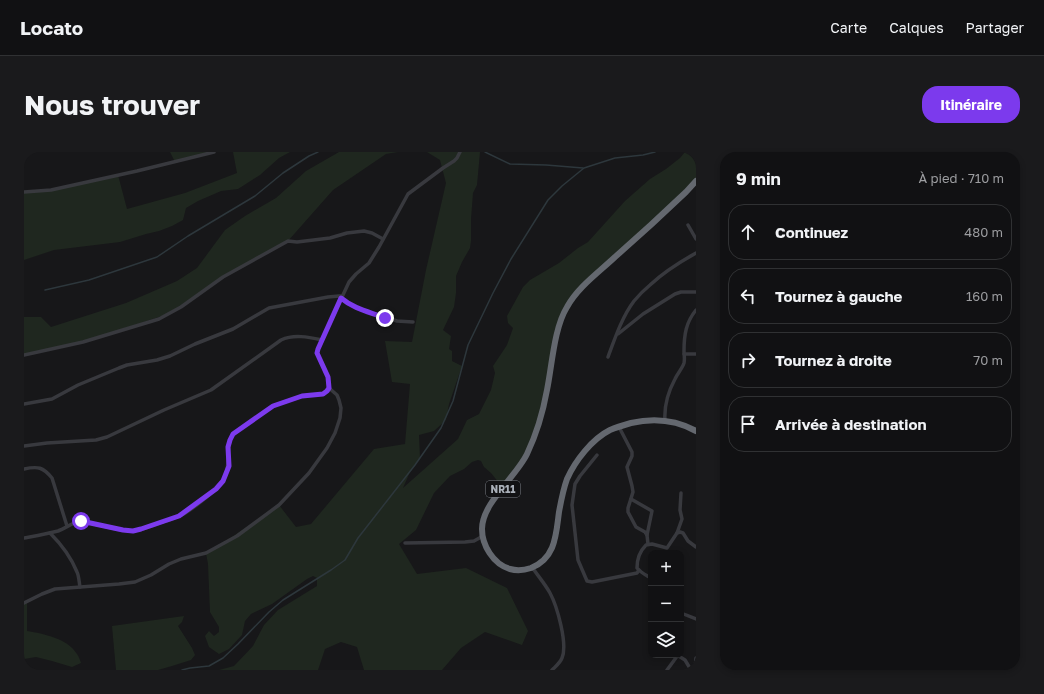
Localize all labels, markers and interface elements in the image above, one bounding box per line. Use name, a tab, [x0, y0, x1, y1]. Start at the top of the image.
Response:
text: Locato	[20, 16, 83, 39]
text: Carte	[830, 19, 867, 36]
text: Calques	[889, 19, 944, 36]
text: Partager	[966, 19, 1024, 36]
button: Itinéraire	[922, 86, 1020, 123]
text: Nous trouver	[24, 88, 200, 121]
text: 9 min	[736, 168, 781, 189]
text: À pied · 710 m	[919, 170, 1004, 186]
icon: ahead	[737, 221, 759, 243]
text: Continuez	[775, 223, 848, 241]
text: 480 m	[964, 224, 1003, 240]
icon: left	[737, 285, 759, 307]
text: Tournez à gauche	[775, 287, 902, 305]
text: 160 m	[966, 288, 1003, 304]
route end	[376, 309, 394, 327]
icon: right	[737, 349, 759, 371]
text: Tournez à droite	[775, 351, 892, 369]
text: 70 m	[973, 352, 1003, 368]
icon: arrive	[737, 413, 759, 435]
text: Arrivée à destination	[775, 415, 927, 433]
road number: NR11	[486, 481, 520, 497]
route start	[72, 512, 90, 530]
map controls	[648, 550, 684, 658]
button: +	[648, 550, 684, 586]
button: −	[648, 586, 684, 622]
button: layers	[648, 622, 684, 658]

